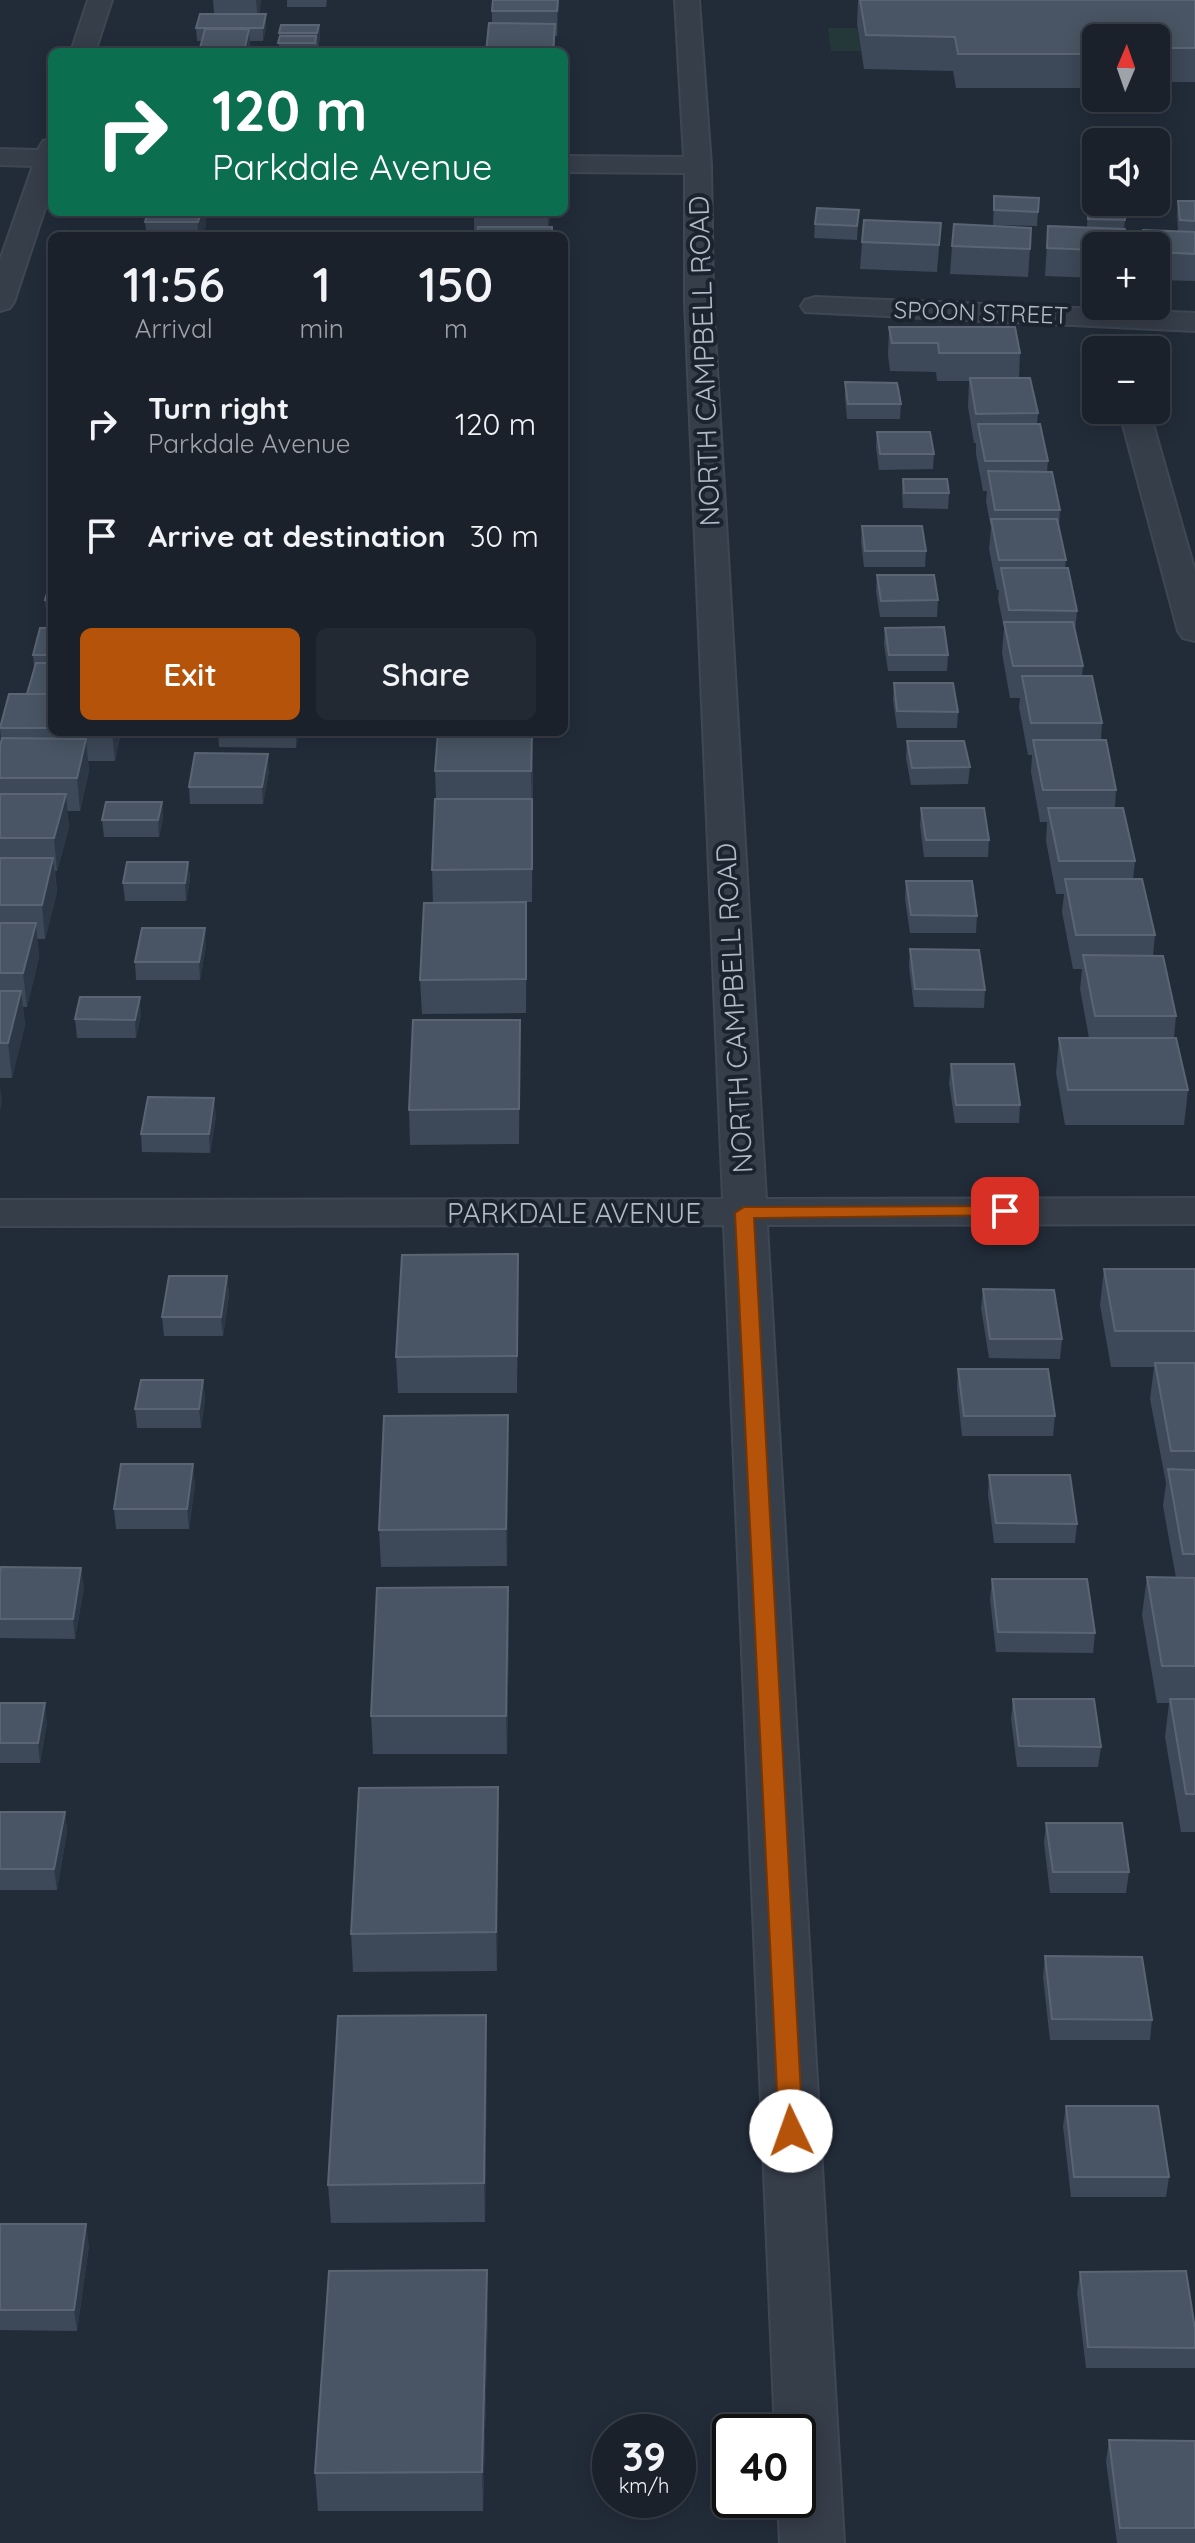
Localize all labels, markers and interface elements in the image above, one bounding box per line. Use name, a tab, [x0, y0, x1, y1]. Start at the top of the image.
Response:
north arrow	[1082, 24, 1170, 112]
map controls	[1082, 24, 1170, 424]
text: 120 m	[212, 75, 367, 145]
icon: right	[80, 80, 184, 184]
button: sound	[1082, 128, 1170, 216]
text: Parkdale Avenue	[212, 144, 492, 189]
street label: NORTH CAMPBELL ROAD	[680, 195, 727, 527]
button: +	[1082, 232, 1170, 320]
text: 11:56	[123, 254, 225, 314]
text: 1	[312, 254, 331, 314]
text: 150	[418, 254, 493, 314]
street label: SPOON STREET	[893, 294, 1069, 330]
text: Arrival	[135, 312, 213, 345]
text: min	[299, 312, 344, 345]
text: m	[444, 312, 468, 345]
button: −	[1082, 336, 1170, 424]
text: Turn right	[148, 389, 289, 427]
icon: right	[80, 402, 124, 446]
text: 120 m	[455, 405, 536, 443]
text: Parkdale Avenue	[148, 427, 350, 460]
icon: arrive	[80, 514, 124, 558]
text: Arrive at destination	[148, 517, 446, 555]
text: 30 m	[470, 517, 539, 555]
button: Exit	[80, 628, 300, 720]
button: Share	[316, 628, 536, 720]
street label: NORTH CAMPBELL ROAD	[707, 842, 760, 1174]
pin	[971, 1177, 1039, 1245]
icon: arrive	[983, 1189, 1027, 1233]
street label: PARKDALE AVENUE	[447, 1195, 701, 1230]
position arrow	[749, 2089, 833, 2173]
speed limit sign: 40	[712, 2414, 816, 2518]
text: 39	[622, 2431, 666, 2481]
text: km/h	[619, 2473, 669, 2498]

